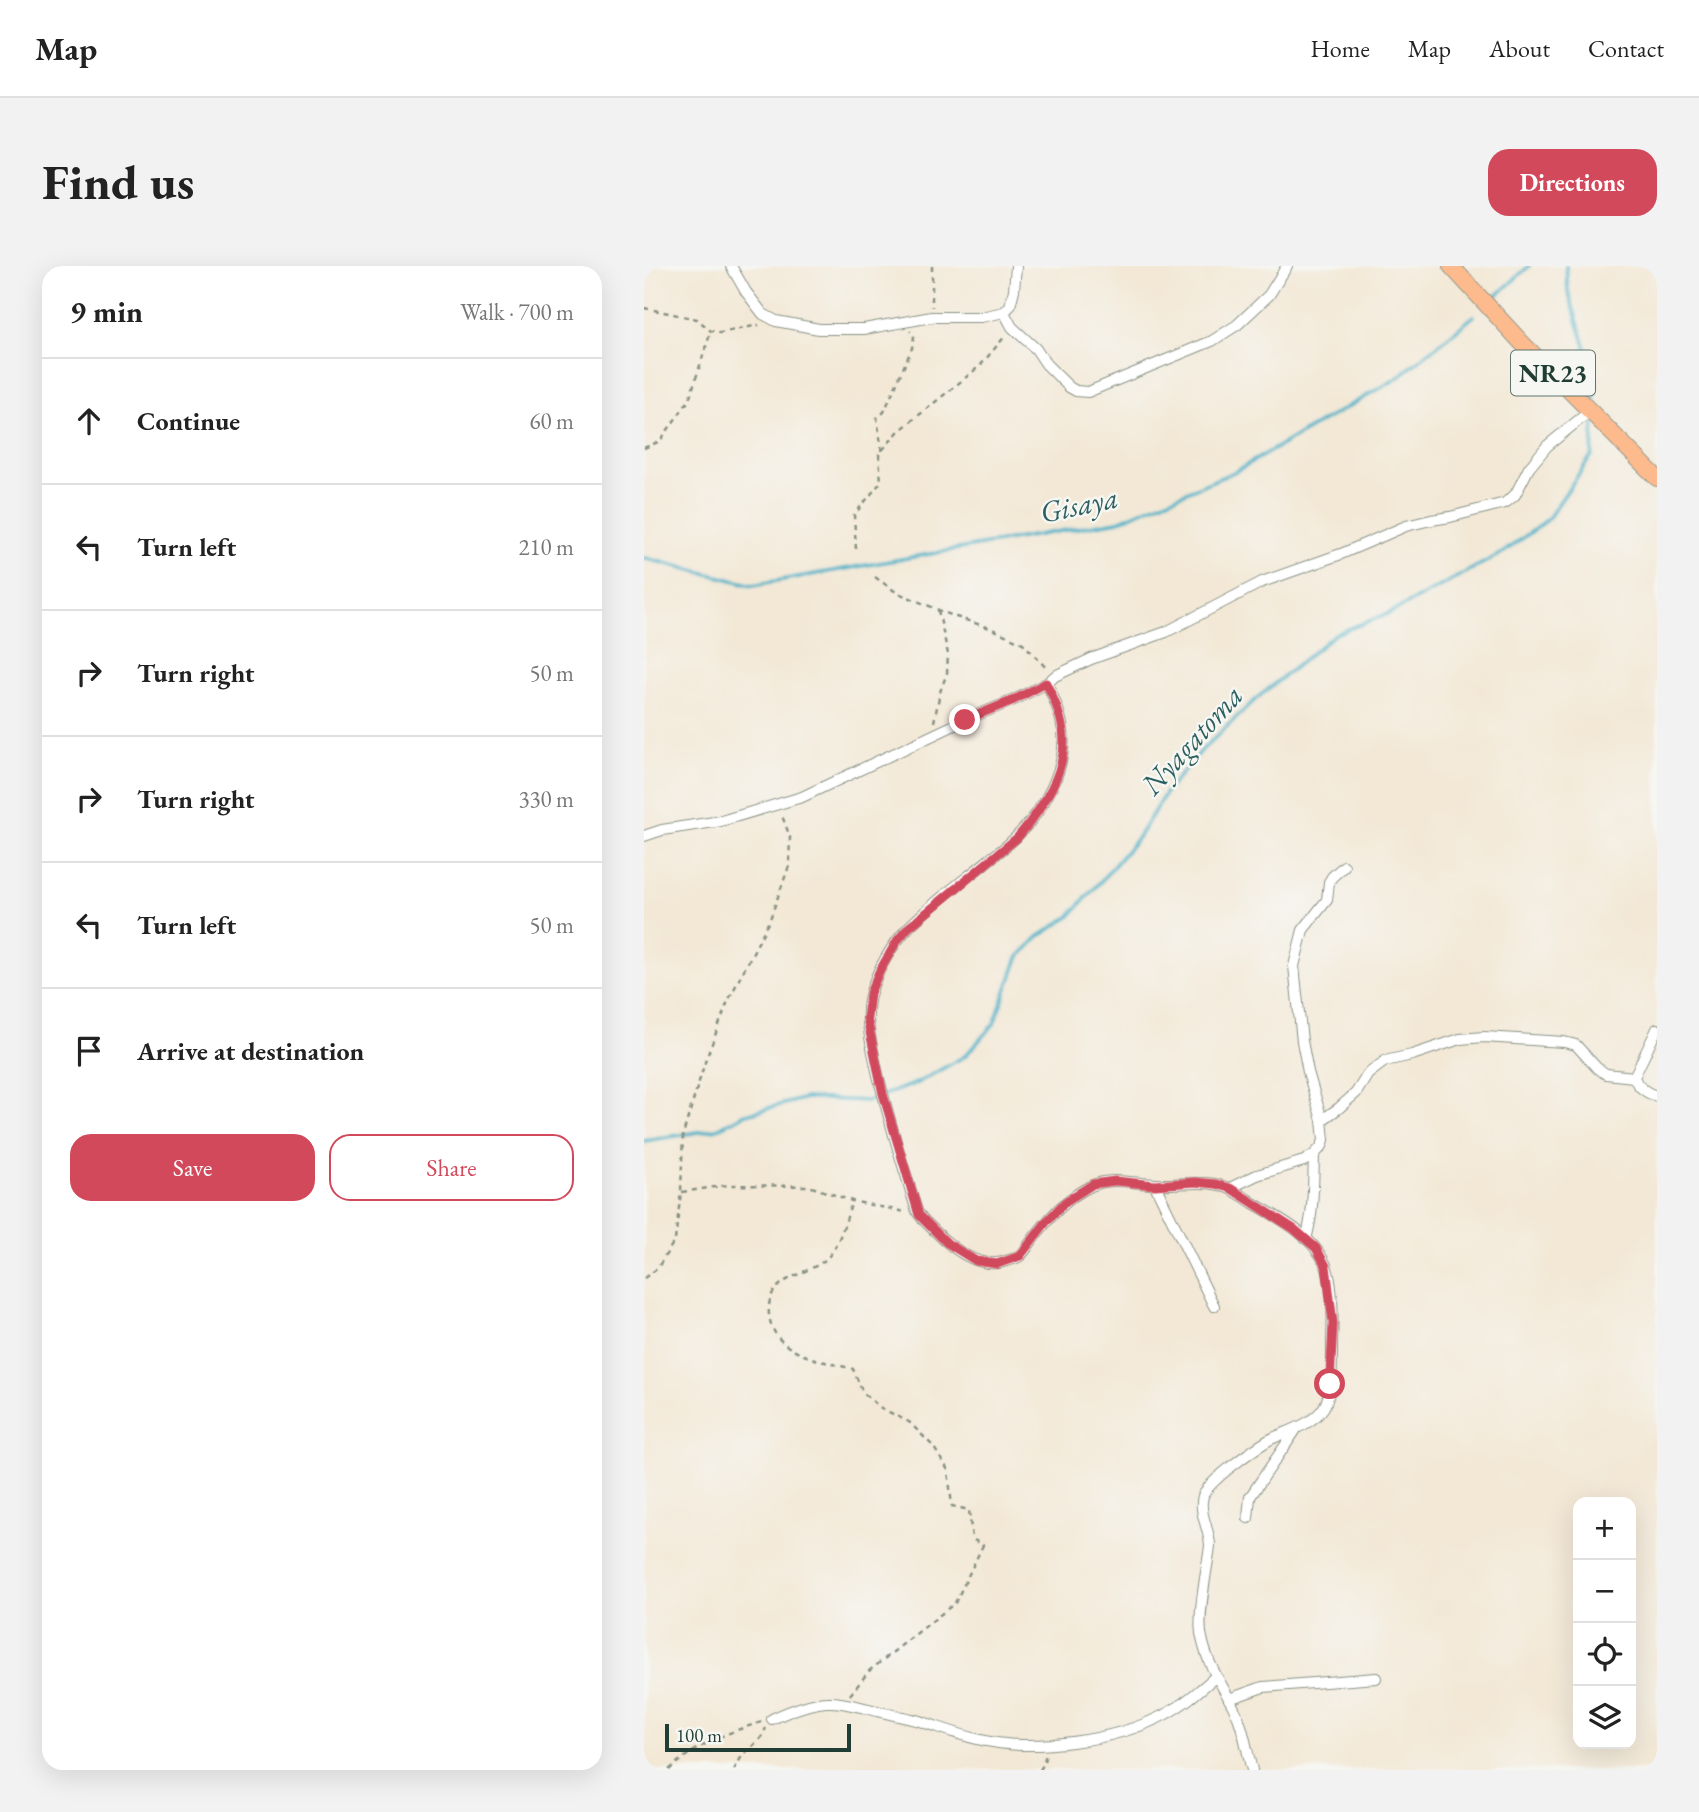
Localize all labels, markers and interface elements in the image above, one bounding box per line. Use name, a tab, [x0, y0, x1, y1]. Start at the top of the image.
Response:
text: Map	[35, 27, 97, 70]
text: Home	[1310, 33, 1370, 64]
text: Map	[1408, 33, 1451, 64]
text: About	[1489, 33, 1550, 64]
text: Contact	[1588, 33, 1664, 64]
button: Directions	[1488, 149, 1657, 216]
text: Find us	[42, 150, 194, 214]
text: 9 min	[70, 292, 143, 331]
text: Walk · 700 m	[460, 297, 574, 327]
road number: NR23	[1511, 351, 1595, 396]
icon: ahead	[70, 402, 108, 440]
text: Continue	[137, 404, 240, 438]
text: 60 m	[529, 406, 574, 436]
water label: Gisaya	[1036, 477, 1121, 532]
icon: left	[70, 528, 108, 566]
text: Turn left	[137, 530, 236, 564]
text: 210 m	[518, 532, 574, 562]
icon: right	[70, 654, 108, 692]
text: Turn right	[137, 656, 255, 690]
text: 50 m	[529, 658, 574, 688]
water label: Nyagatoma	[1131, 676, 1251, 804]
route end	[949, 704, 980, 735]
icon: right	[70, 780, 108, 818]
text: Turn right	[137, 782, 255, 816]
text: 330 m	[518, 784, 574, 814]
icon: left	[70, 906, 108, 944]
text: Turn left	[137, 908, 236, 942]
text: 50 m	[529, 910, 574, 940]
icon: arrive	[70, 1032, 108, 1070]
text: Arrive at destination	[137, 1034, 364, 1068]
button: Save	[70, 1134, 315, 1201]
button: Share	[329, 1134, 574, 1201]
route start	[1314, 1368, 1345, 1399]
map controls	[1573, 1497, 1636, 1749]
button: +	[1573, 1497, 1636, 1560]
button: −	[1573, 1560, 1636, 1623]
button: locate	[1573, 1623, 1636, 1686]
button: layers	[1573, 1686, 1636, 1749]
scale bar	[665, 1721, 850, 1753]
text: 100 m	[676, 1723, 722, 1748]

